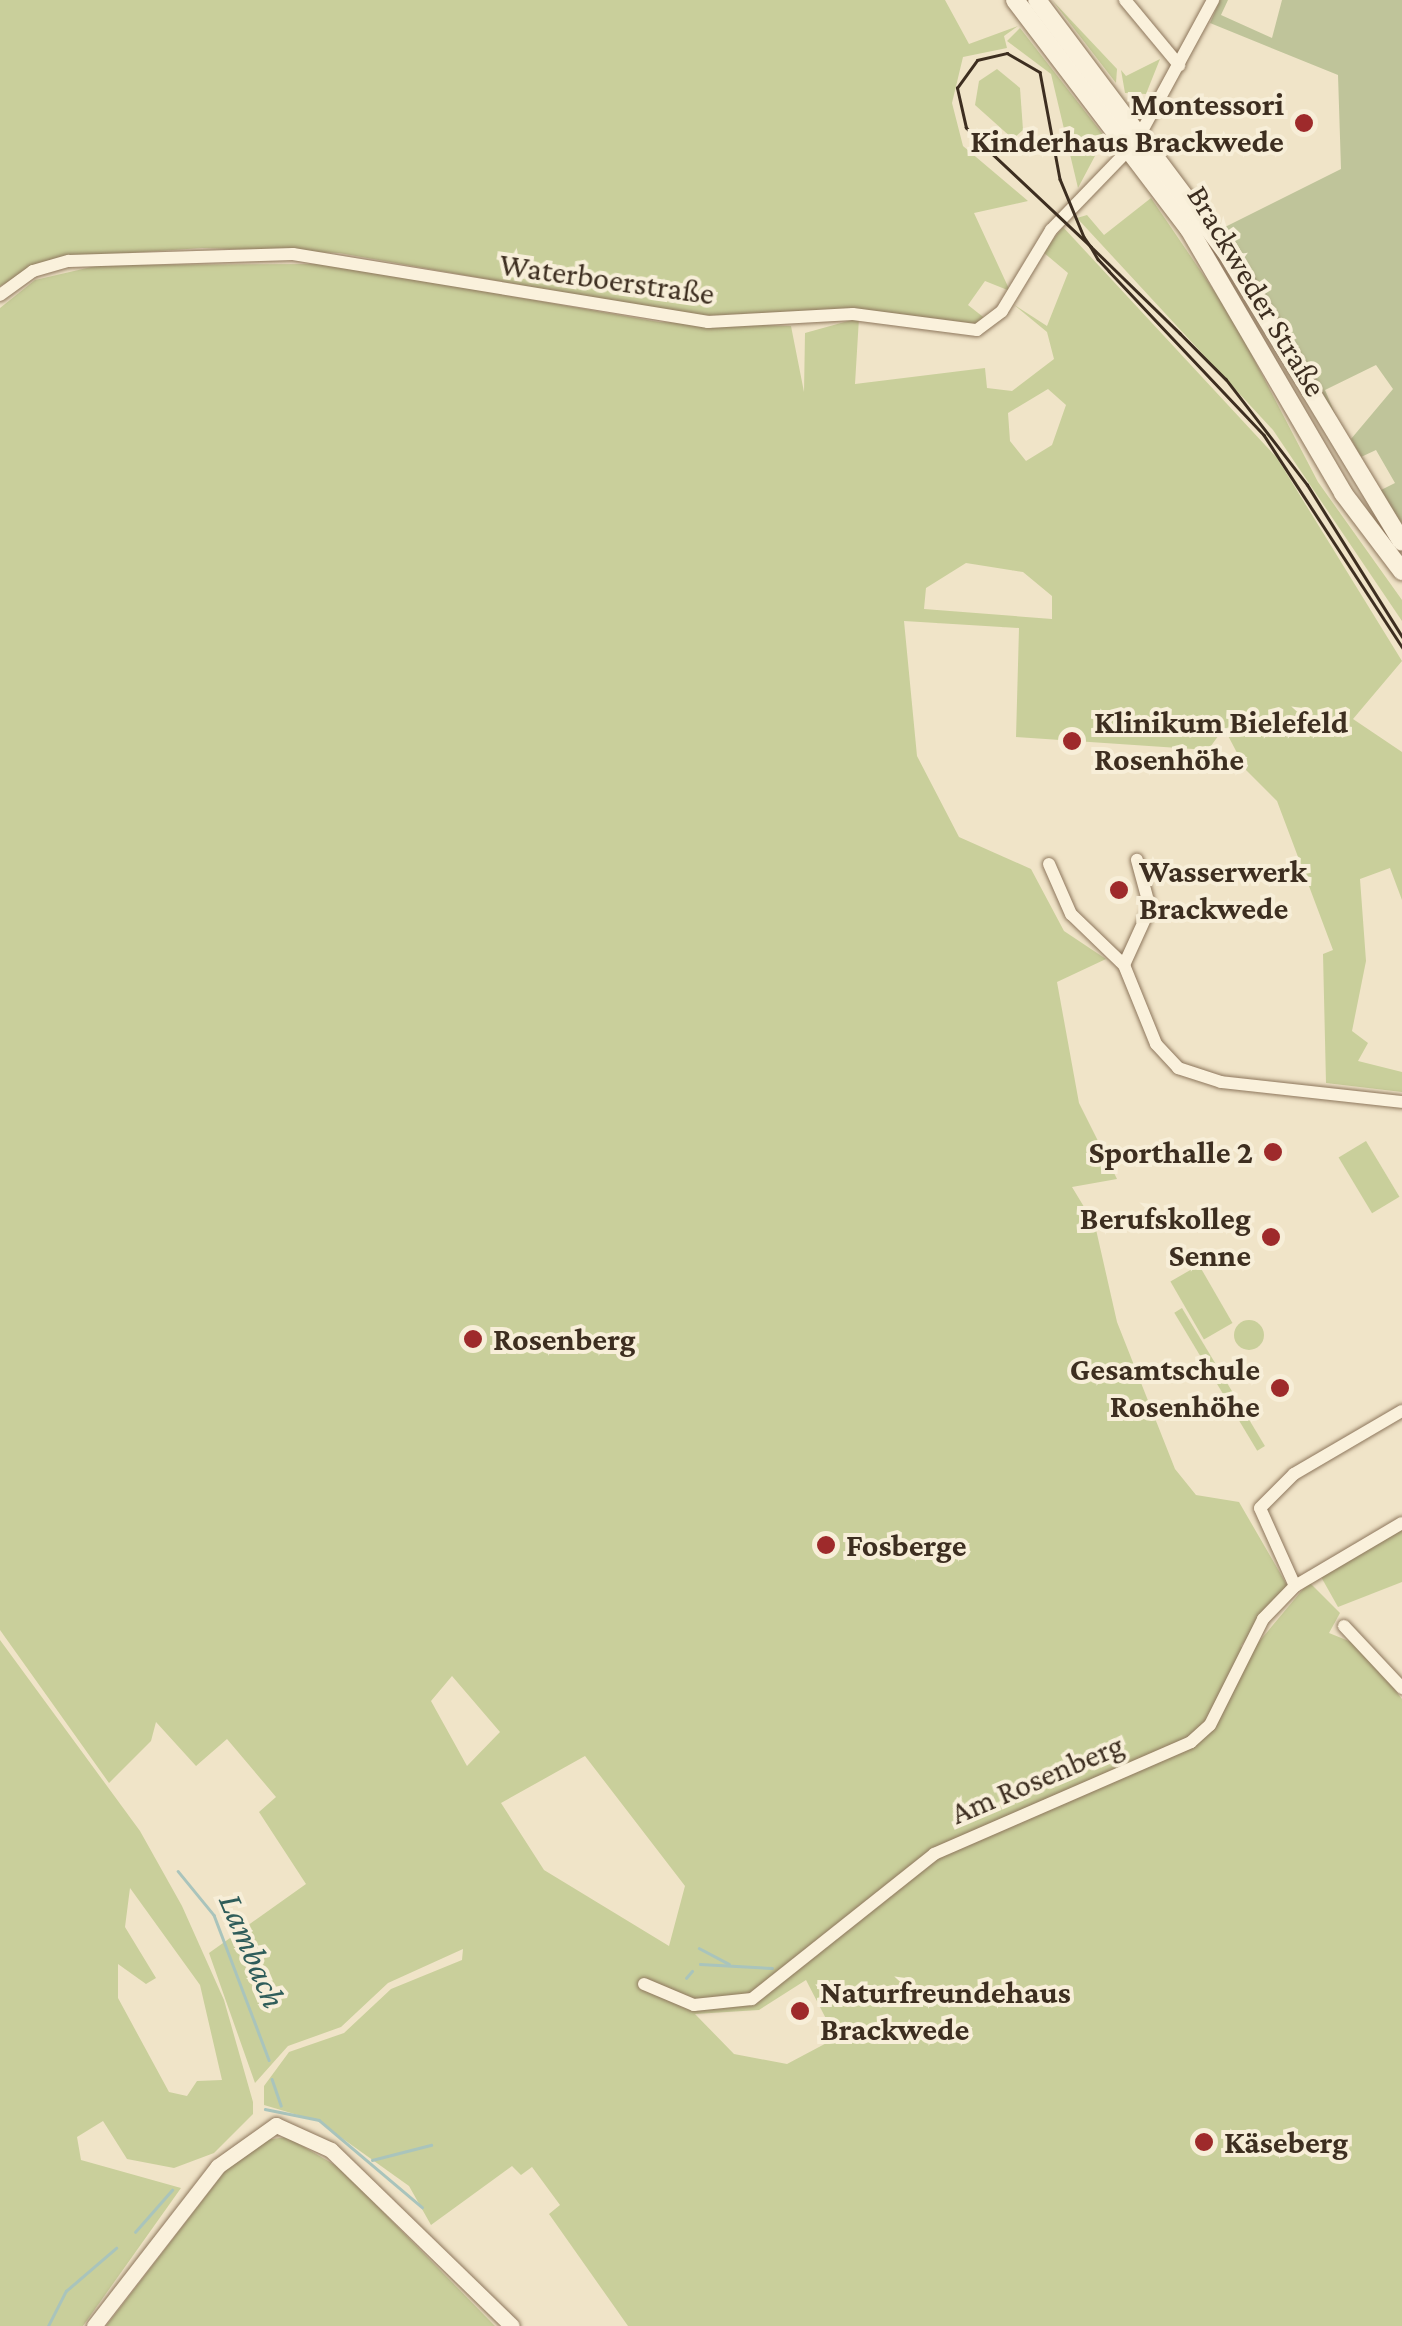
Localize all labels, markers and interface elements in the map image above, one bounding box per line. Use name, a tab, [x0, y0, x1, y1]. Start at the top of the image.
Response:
place label: Montessori Kinderhaus Brackwede	[970, 86, 1284, 161]
marker: Montessori Kinderhaus Brackwede	[1293, 112, 1315, 134]
street label: Brackweder Straße	[1179, 178, 1335, 404]
street label: Waterboerstraße	[497, 245, 717, 313]
place label: Klinikum Bielefeld Rosenhöhe	[1094, 704, 1348, 779]
marker: Klinikum Bielefeld Rosenhöhe	[1059, 728, 1085, 754]
place label: Wasserwerk Brackwede	[1139, 853, 1307, 928]
marker: Wasserwerk Brackwede	[1108, 879, 1130, 901]
place label: Sporthalle 2	[1088, 1133, 1253, 1171]
marker: Sporthalle 2	[1262, 1141, 1284, 1163]
place label: Berufskolleg Senne	[1080, 1200, 1251, 1275]
marker: Berufskolleg Senne	[1260, 1226, 1282, 1248]
place label: Rosenberg	[493, 1320, 636, 1358]
marker: Rosenberg	[462, 1328, 484, 1350]
place label: Gesamtschule Rosenhöhe	[1070, 1351, 1260, 1426]
marker: Gesamtschule Rosenhöhe	[1269, 1377, 1291, 1399]
place label: Fosberge	[846, 1526, 967, 1564]
marker: Fosberge	[815, 1534, 837, 1556]
street label: Am Rosenberg	[945, 1725, 1129, 1833]
water label: Lambach	[209, 1887, 295, 2015]
place label: Naturfreundehaus Brackwede	[820, 1974, 1071, 2049]
marker: Naturfreundehaus Brackwede	[789, 2000, 811, 2022]
place label: Käseberg	[1224, 2123, 1348, 2161]
marker: Käseberg	[1193, 2131, 1215, 2153]

